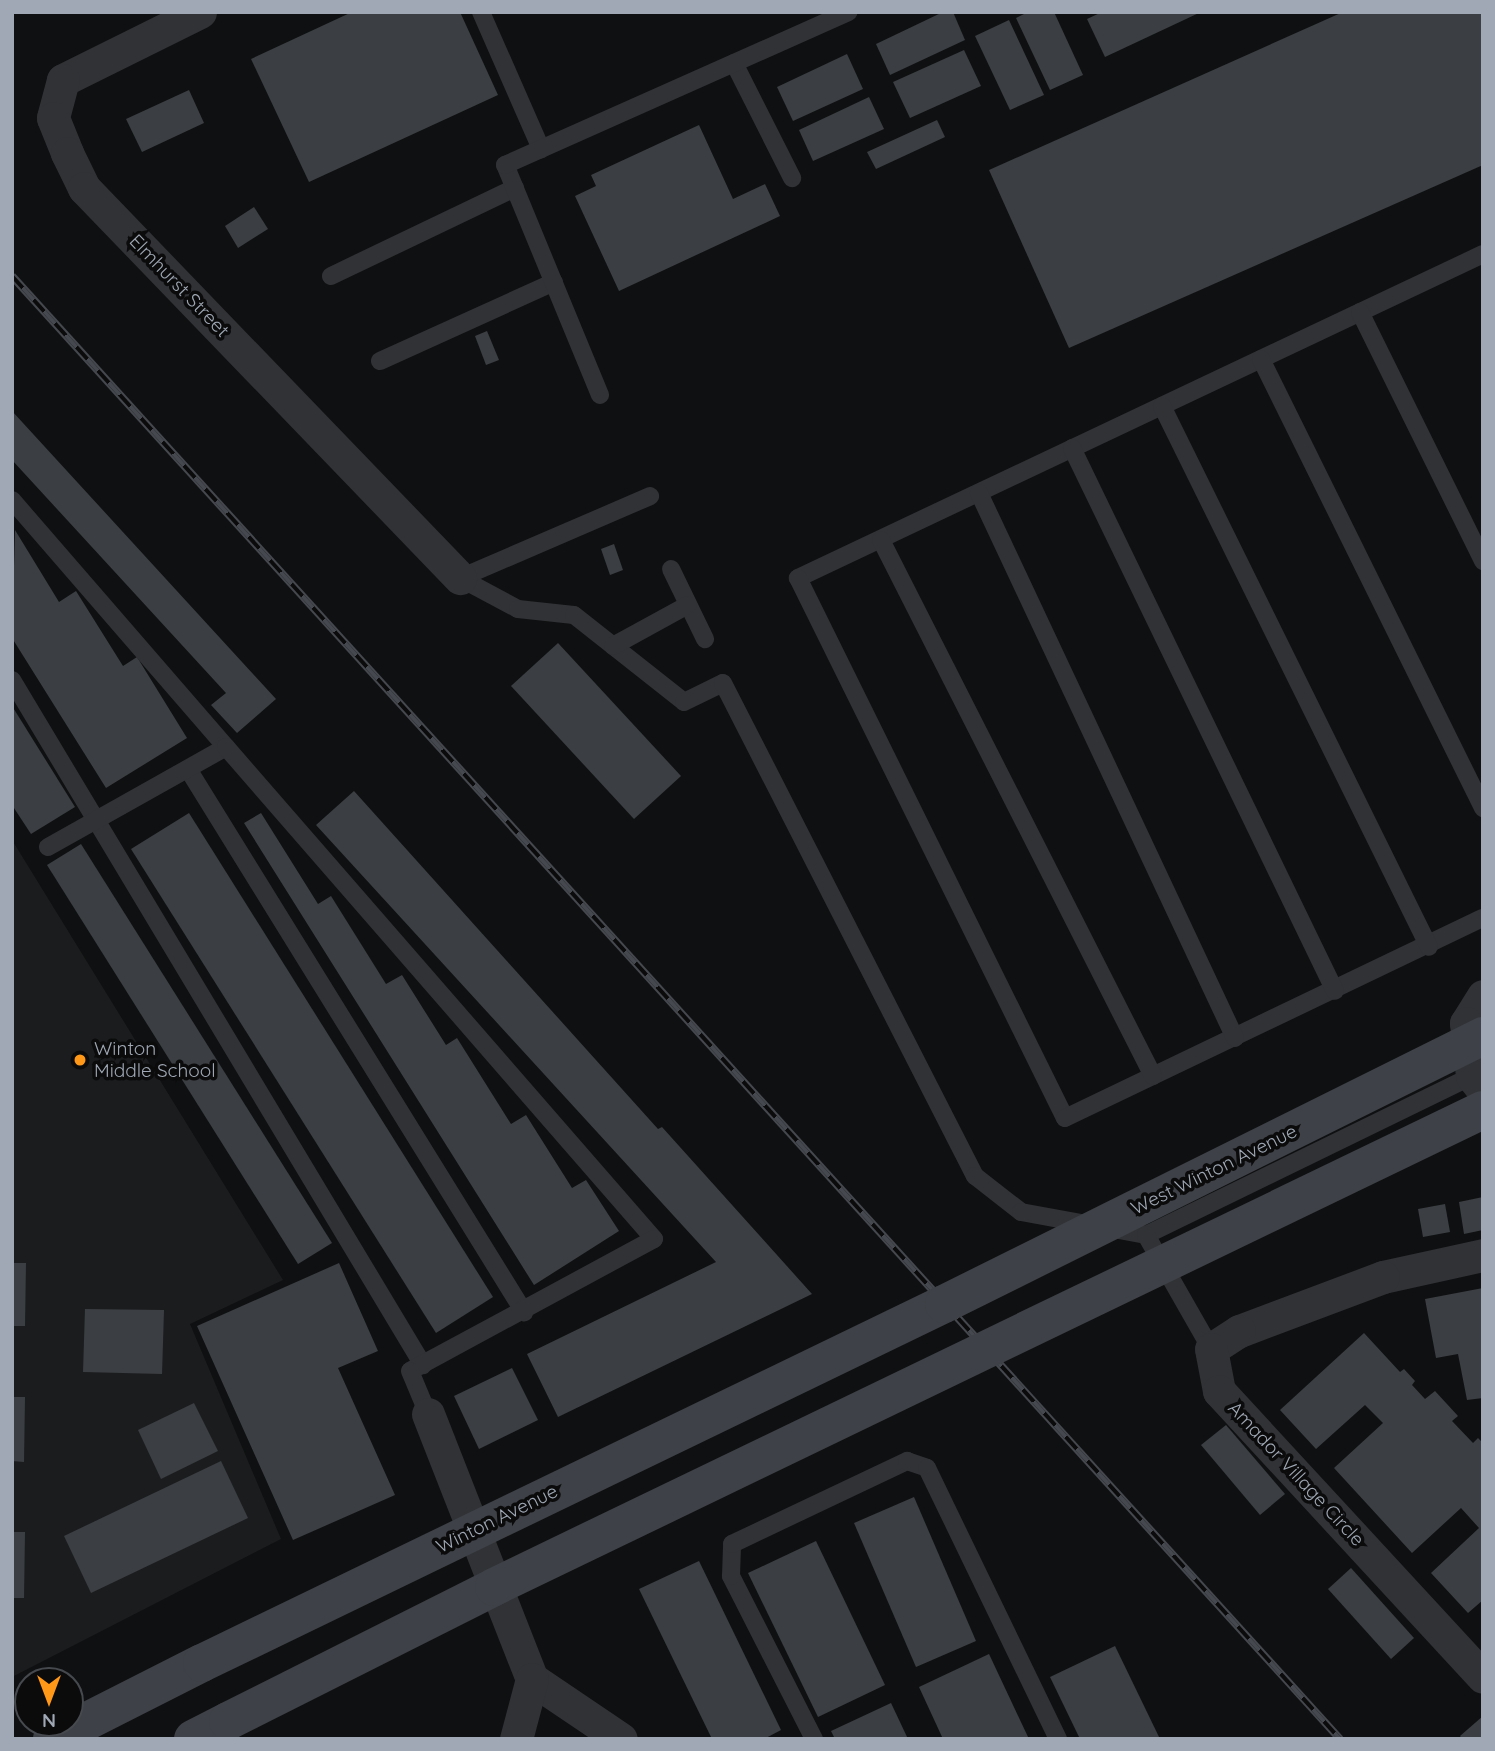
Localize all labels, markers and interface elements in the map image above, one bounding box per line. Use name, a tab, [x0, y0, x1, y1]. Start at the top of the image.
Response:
street label: Elmhurst Street	[124, 230, 234, 342]
place label: Winton Middle School	[94, 1038, 216, 1082]
marker: Winton Middle School	[72, 1052, 88, 1068]
street label: West Winton Avenue	[1127, 1120, 1301, 1220]
street label: Amador Village Circle	[1223, 1397, 1369, 1551]
street label: Winton Avenue	[433, 1480, 561, 1558]
north arrow	[14, 1667, 84, 1737]
text: N	[42, 1709, 56, 1733]

